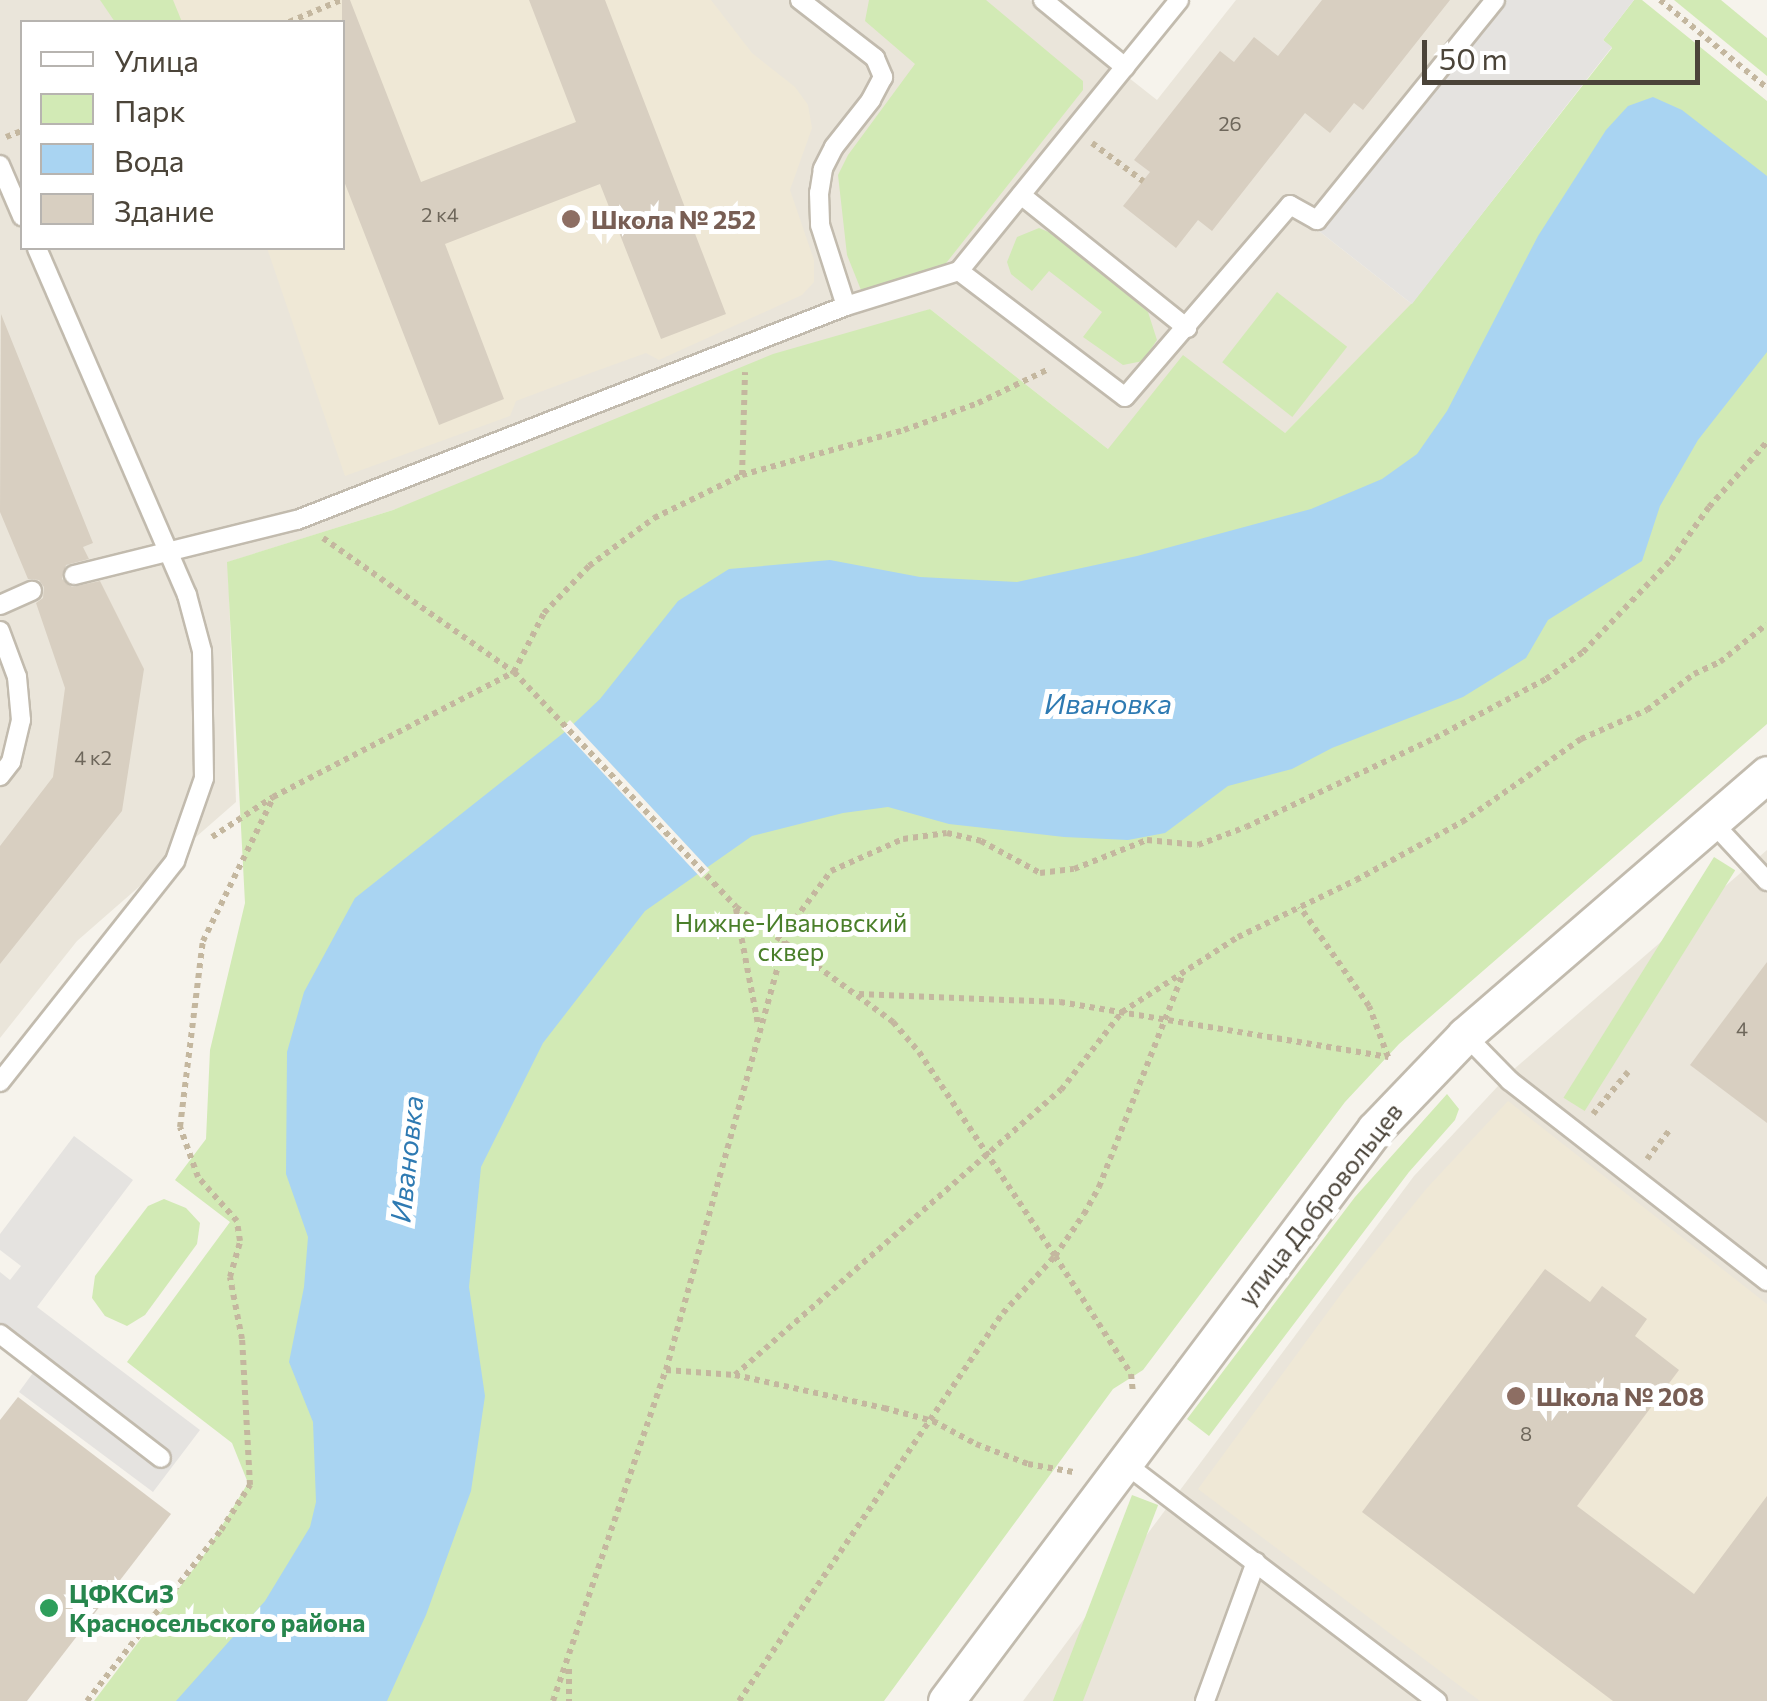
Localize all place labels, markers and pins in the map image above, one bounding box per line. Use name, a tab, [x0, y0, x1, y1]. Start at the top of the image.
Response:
place label: Школа № 252	[591, 204, 756, 234]
marker: Школа № 252	[560, 208, 582, 230]
place label: Школа № 208	[1536, 1381, 1704, 1411]
marker: Школа № 208	[1505, 1385, 1527, 1407]
place label: ЦФКСиЗ Красносельского района	[69, 1579, 365, 1638]
marker: ЦФКСиЗ Красносельского района	[38, 1597, 60, 1619]

